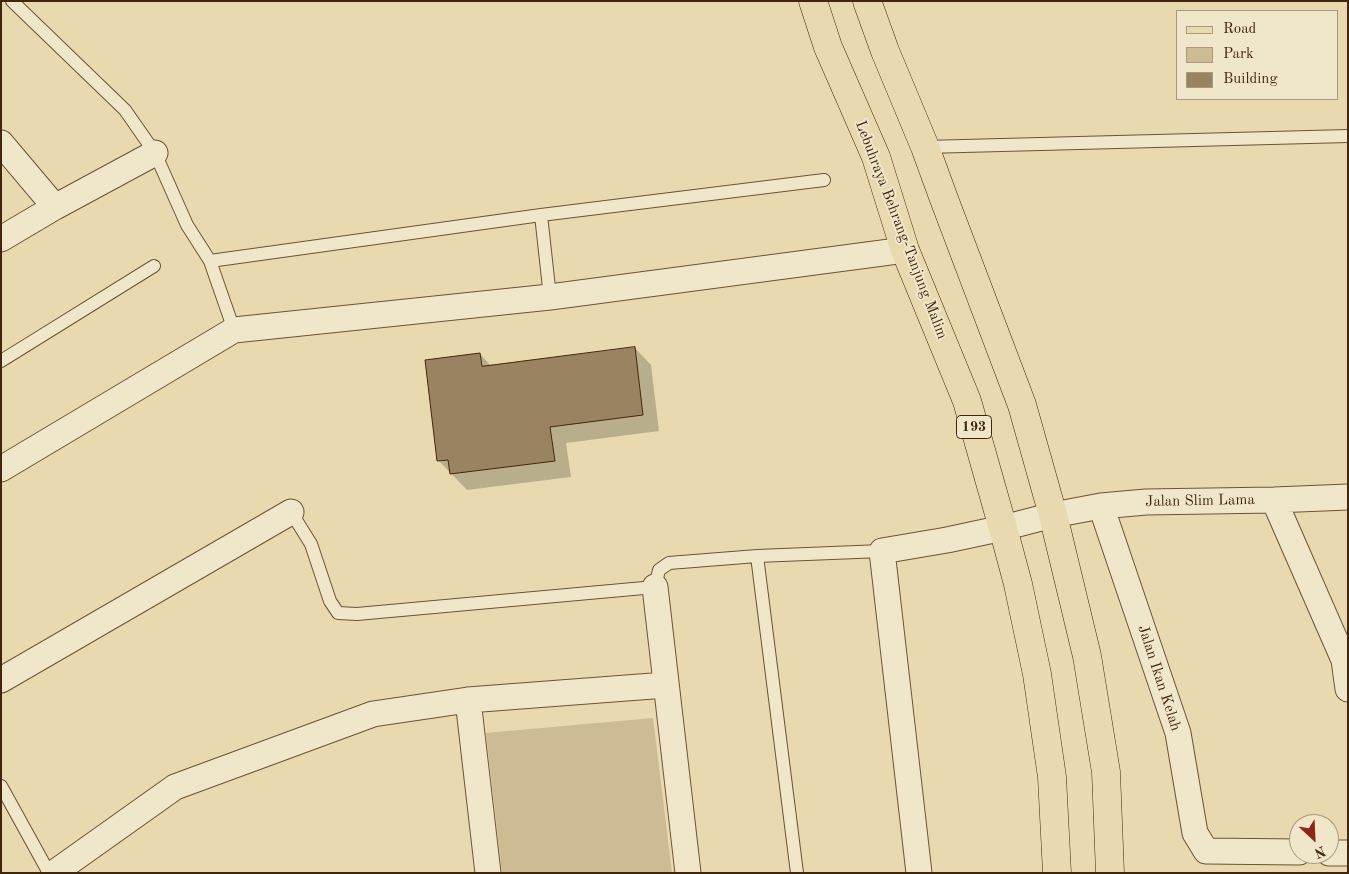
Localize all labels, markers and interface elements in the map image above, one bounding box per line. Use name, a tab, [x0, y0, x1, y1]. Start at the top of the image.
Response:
legend	[1176, 10, 1339, 100]
text: Road	[1223, 22, 1256, 37]
text: Park	[1223, 47, 1254, 62]
text: Building	[1223, 72, 1278, 87]
street label: Lebuhraya Behrang-Tanjung Malim	[851, 118, 951, 342]
road number: 193	[956, 416, 992, 438]
street label: Jalan Slim Lama	[1145, 491, 1255, 511]
street label: Jalan Ikan Kelah	[1133, 623, 1185, 733]
north arrow	[1289, 814, 1339, 864]
text: N	[1312, 843, 1328, 860]

